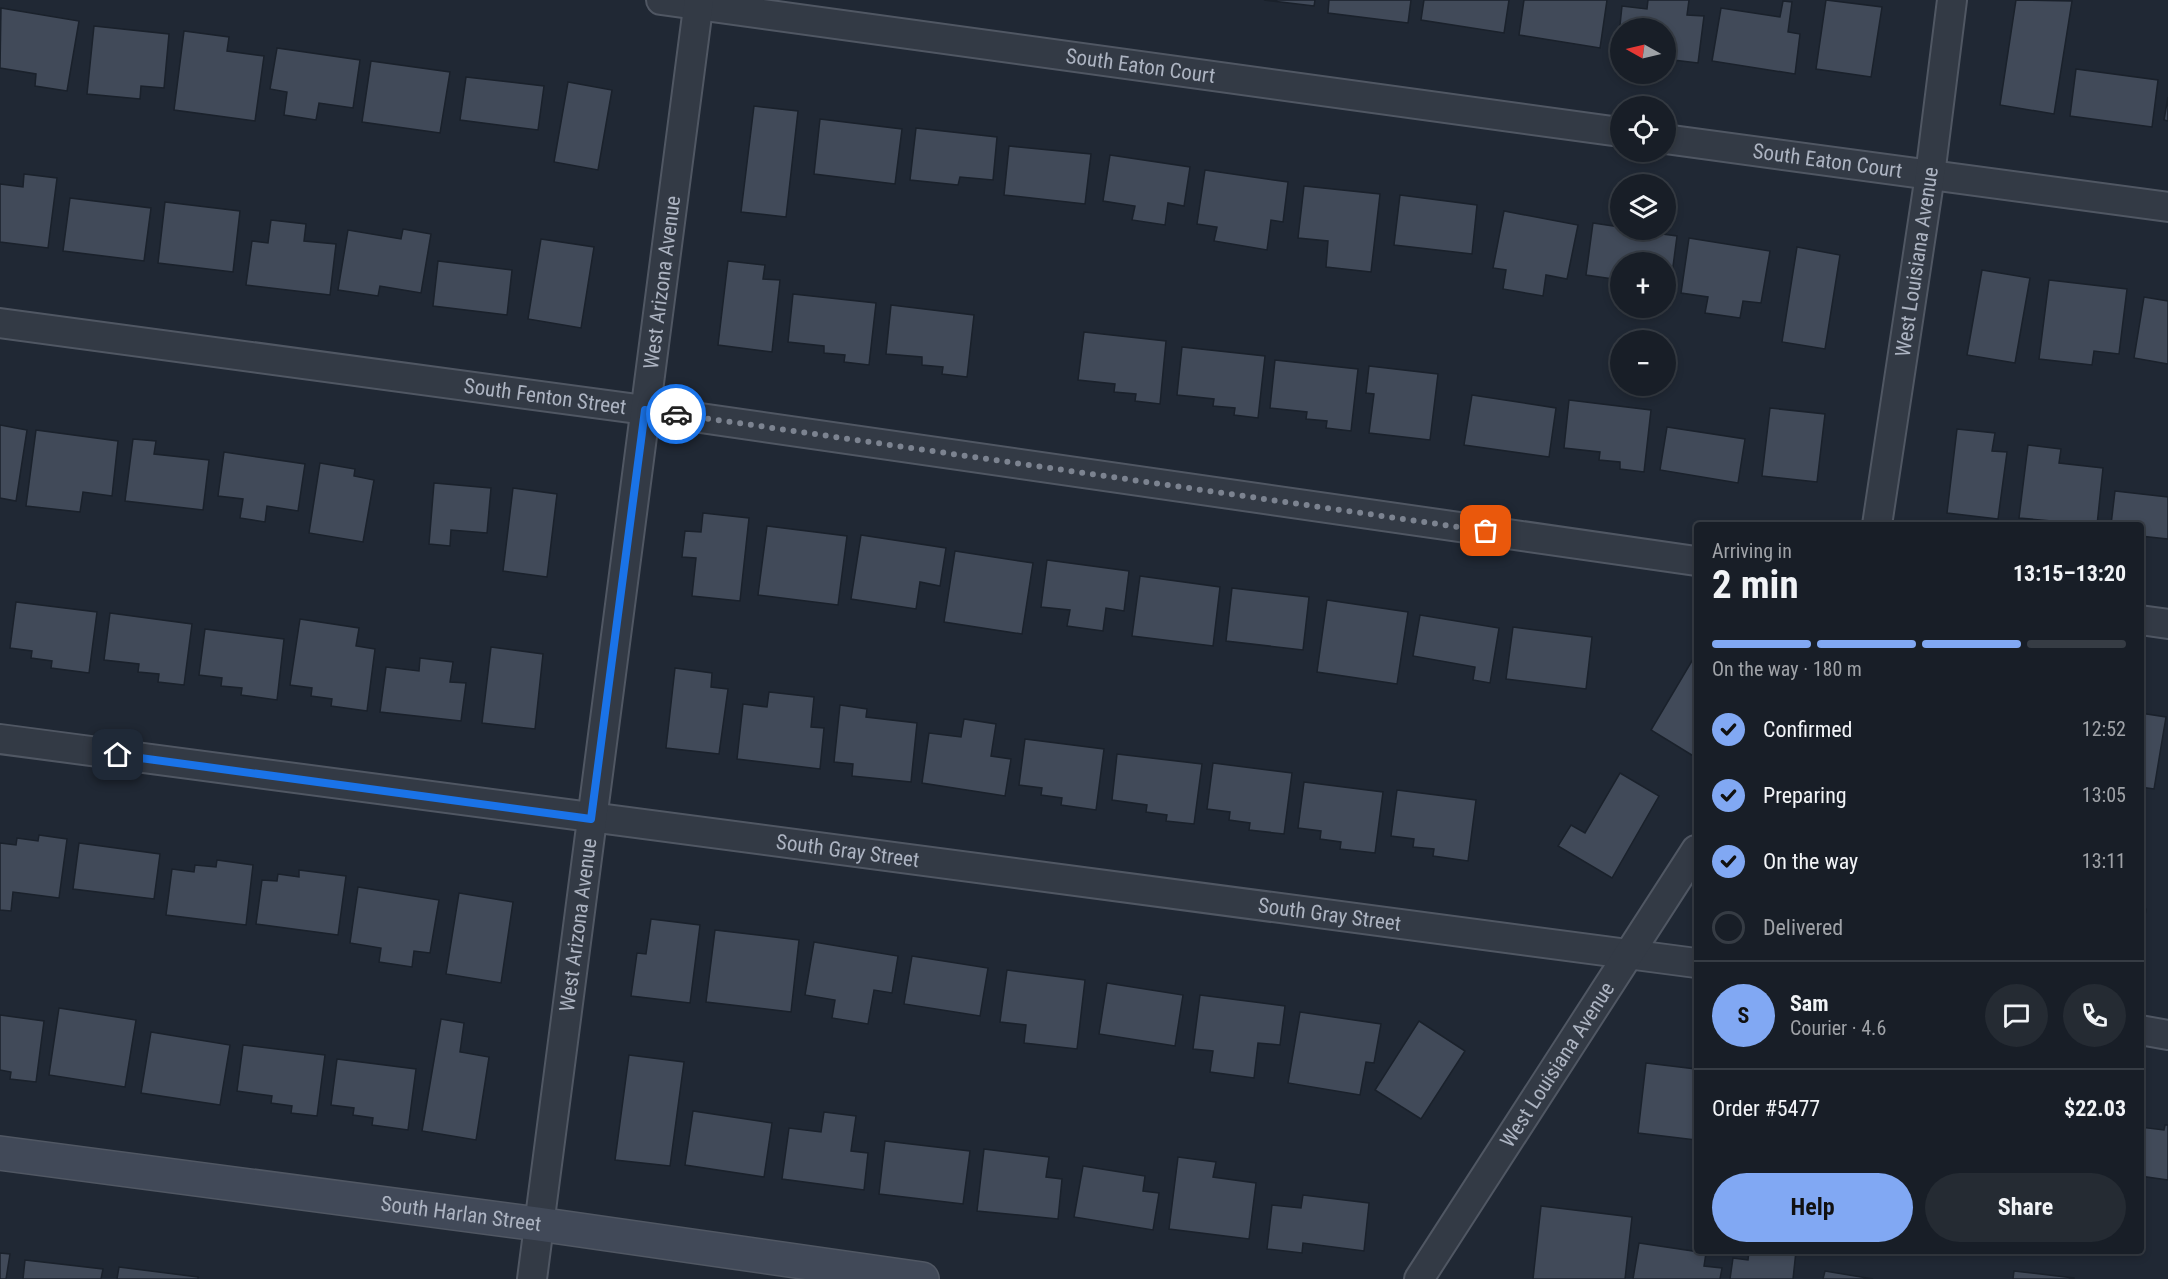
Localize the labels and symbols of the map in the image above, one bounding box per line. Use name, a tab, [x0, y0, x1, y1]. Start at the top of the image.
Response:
north arrow	[1610, 18, 1676, 84]
street label: South Eaton Court	[1064, 44, 1217, 88]
street label: South Eaton Court	[1751, 139, 1904, 183]
street label: West Louisiana Avenue	[1891, 166, 1943, 359]
street label: West Arizona Avenue	[639, 194, 685, 371]
street label: South Fenton Street	[462, 374, 628, 419]
courier	[646, 384, 706, 444]
pin	[1460, 505, 1511, 556]
pin	[92, 729, 143, 780]
street label: South Gray Street	[775, 830, 921, 872]
street label: West Arizona Avenue	[555, 837, 601, 1013]
street label: South Gray Street	[1257, 893, 1402, 936]
street label: West Louisiana Avenue	[1495, 978, 1619, 1152]
street label: South Harlan Street	[379, 1191, 543, 1236]

